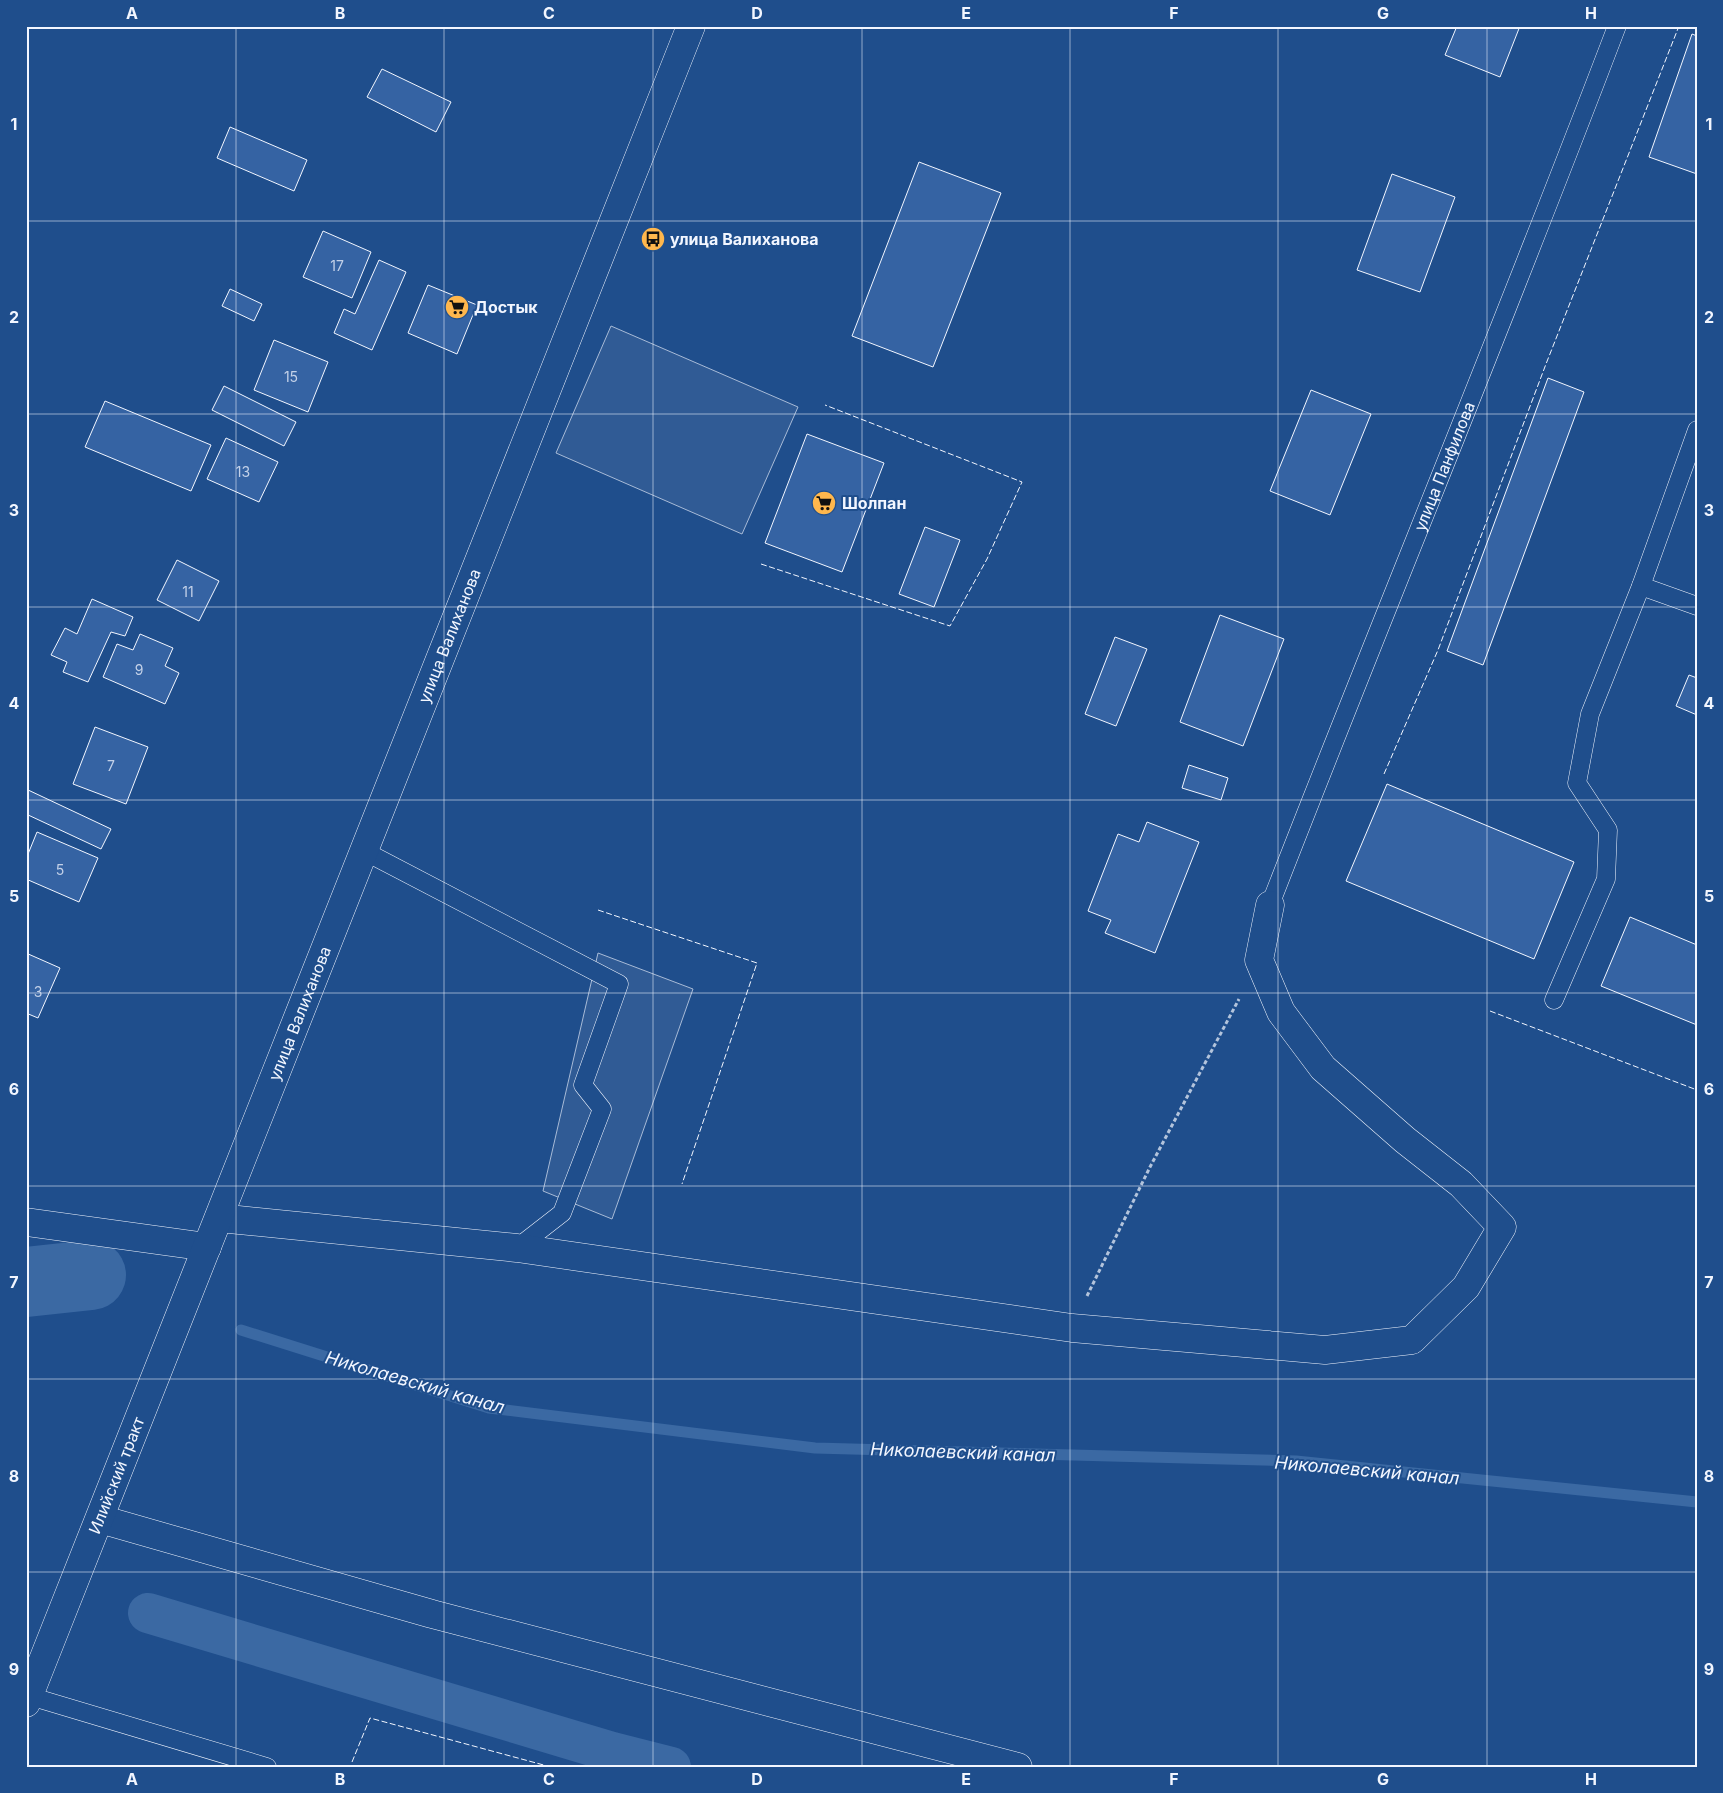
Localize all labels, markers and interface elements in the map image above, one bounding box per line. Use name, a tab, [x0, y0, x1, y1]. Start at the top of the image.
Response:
text: A	[126, 3, 138, 23]
text: B	[335, 3, 345, 23]
text: C	[543, 3, 555, 23]
text: D	[751, 3, 763, 23]
text: E	[961, 3, 971, 23]
text: F	[1169, 3, 1179, 23]
text: G	[1377, 3, 1389, 23]
text: H	[1585, 3, 1597, 23]
text: 1	[11, 114, 17, 134]
text: 1	[1706, 114, 1712, 134]
bus stop icon: улица Валиханова	[640, 226, 666, 252]
place label: улица Валиханова	[670, 229, 818, 249]
house number: 17	[330, 257, 344, 274]
supermarket icon: Достык	[444, 294, 470, 320]
place label: Достык	[474, 297, 538, 317]
text: 2	[9, 307, 19, 327]
text: 2	[1704, 307, 1714, 327]
house number: 15	[284, 368, 298, 385]
street label: улица Панфилова	[1409, 399, 1479, 534]
house number: 13	[236, 463, 250, 480]
supermarket icon: Шолпан	[811, 490, 837, 516]
place label: Шолпан	[842, 493, 906, 513]
text: 3	[9, 500, 19, 520]
text: 3	[1704, 500, 1714, 520]
street label: улица Валиханова	[414, 566, 485, 706]
house number: 11	[182, 583, 194, 600]
house number: 9	[135, 661, 143, 678]
text: 4	[9, 693, 20, 713]
text: 4	[1704, 693, 1715, 713]
house number: 7	[107, 757, 115, 774]
house number: 5	[56, 861, 64, 878]
text: 5	[9, 886, 19, 906]
text: 5	[1704, 886, 1714, 906]
street label: улица Валиханова	[264, 943, 335, 1083]
house number: 3	[34, 983, 42, 1000]
text: 6	[9, 1079, 19, 1099]
text: 6	[1704, 1079, 1714, 1099]
text: 7	[9, 1272, 19, 1292]
text: 7	[1704, 1272, 1714, 1292]
water label: Николаевский канал	[323, 1346, 507, 1418]
street label: Илийский тракт	[84, 1413, 149, 1537]
water label: Николаевский канал	[870, 1438, 1056, 1466]
water label: Николаевский канал	[1274, 1451, 1460, 1489]
text: 8	[9, 1466, 19, 1486]
text: 8	[1704, 1466, 1714, 1486]
text: 9	[9, 1659, 19, 1679]
text: 9	[1704, 1659, 1714, 1679]
text: A	[126, 1769, 138, 1789]
text: B	[335, 1769, 345, 1789]
text: C	[543, 1769, 555, 1789]
text: D	[751, 1769, 763, 1789]
text: E	[961, 1769, 971, 1789]
text: F	[1169, 1769, 1179, 1789]
text: G	[1377, 1769, 1389, 1789]
text: H	[1585, 1769, 1597, 1789]

